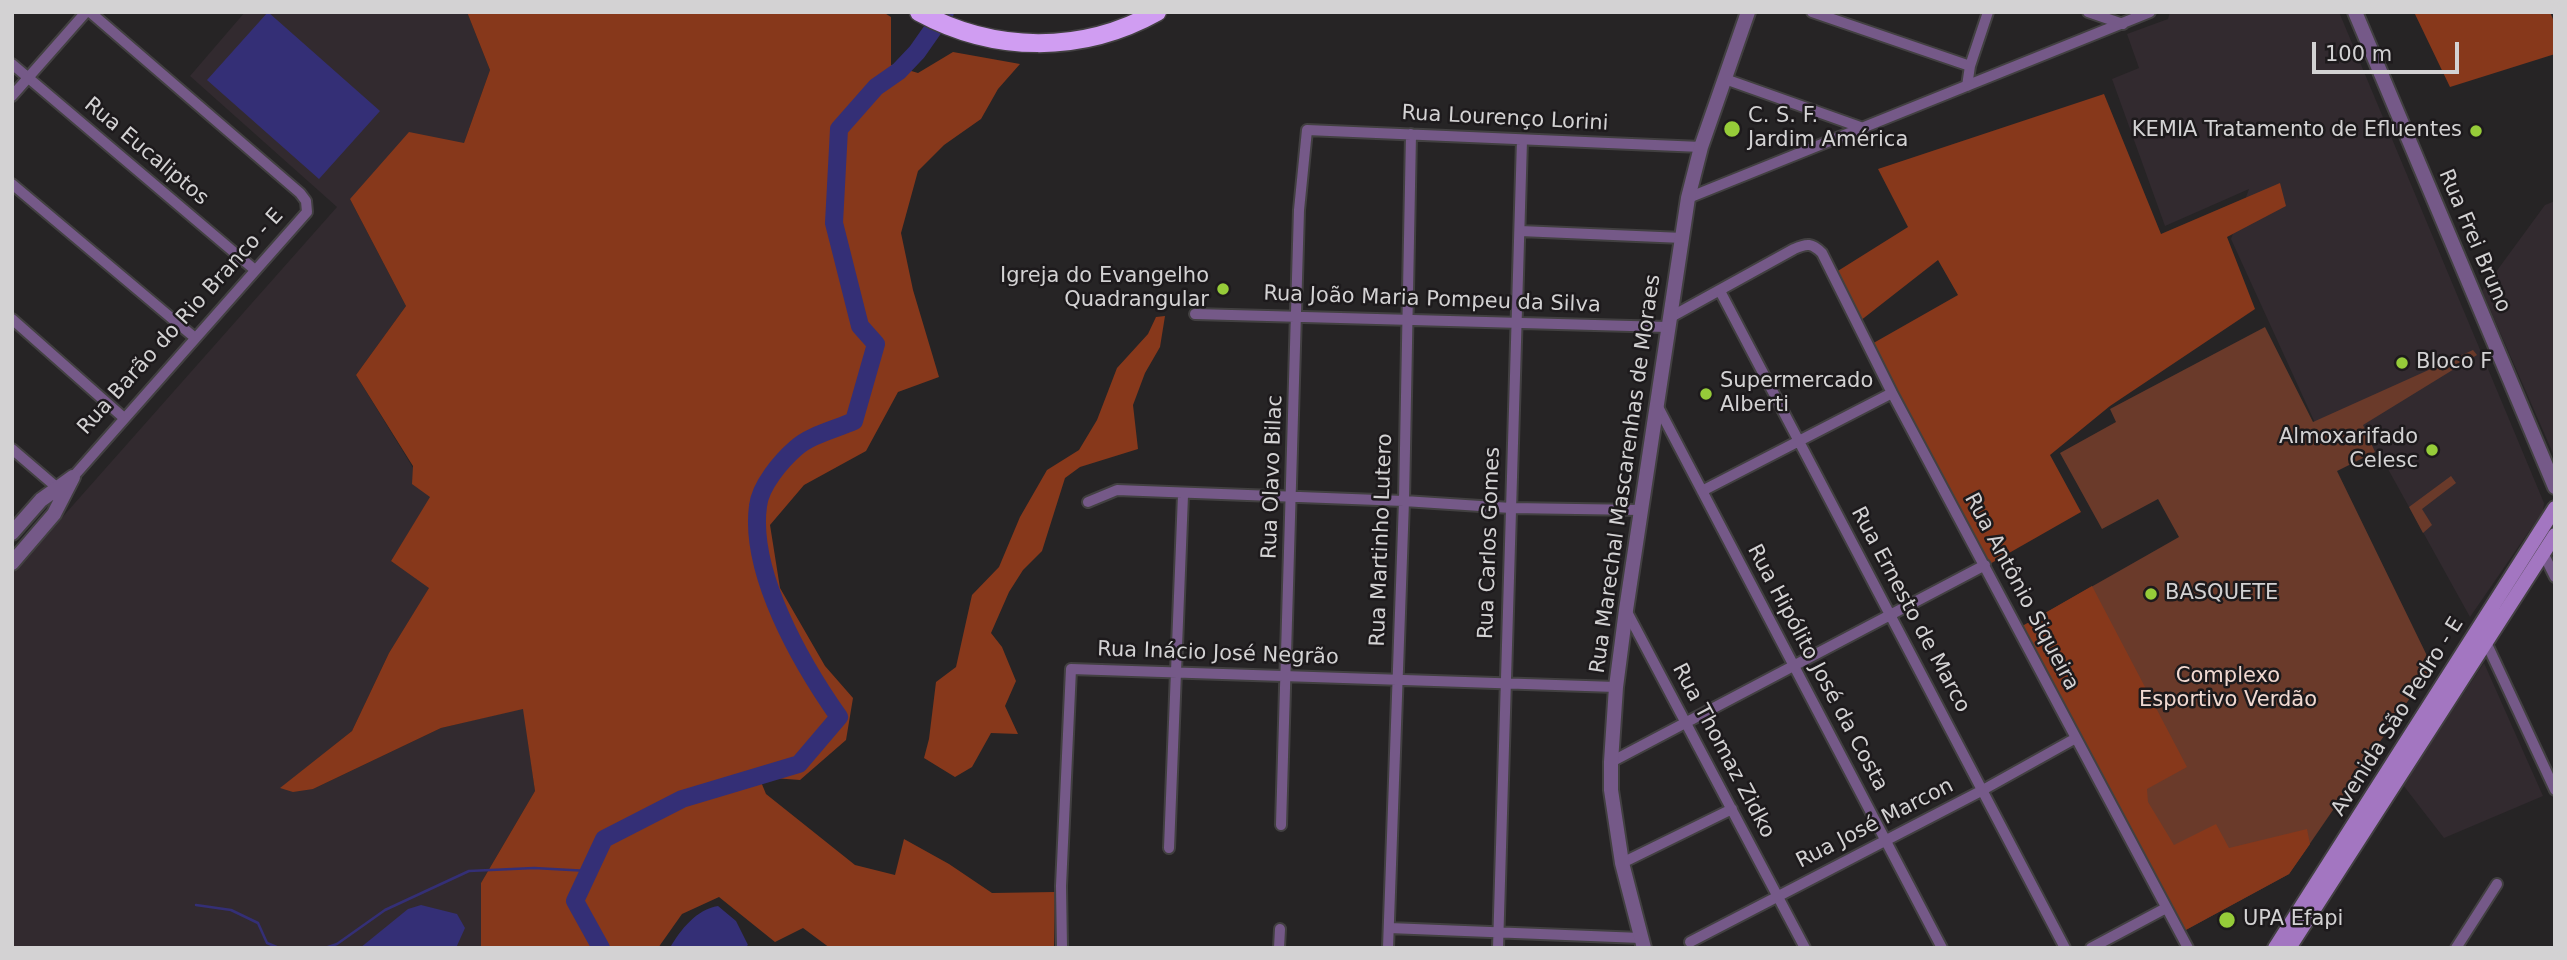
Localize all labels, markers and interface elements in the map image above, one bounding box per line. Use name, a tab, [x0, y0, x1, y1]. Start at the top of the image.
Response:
scale bar	[2315, 28, 2462, 72]
text: 100 m	[2325, 42, 2392, 66]
street label: Rua Eucaliptos	[79, 93, 213, 211]
street label: Rua Lourenço Lorini	[1401, 101, 1609, 137]
place label: C. S. F. Jardim América	[1748, 104, 1908, 154]
place label: KEMIA Tratamento de Efluentes	[2132, 118, 2462, 144]
marker: C. S. F. Jardim América	[1722, 119, 1742, 139]
marker: KEMIA Tratamento de Efluentes	[2468, 123, 2484, 139]
street label: Rua Frei Bruno	[2432, 166, 2516, 316]
street label: Rua Barão do Rio Branco - E	[73, 204, 289, 440]
place label: Igreja do Evangelho Quadrangular	[1000, 264, 1209, 314]
street label: Rua Marechal Mascarenhas de Moraes	[1586, 273, 1666, 675]
marker: Igreja do Evangelho Quadrangular	[1215, 281, 1231, 297]
street label: Rua João Maria Pompeu da Silva	[1263, 282, 1601, 318]
place label: Bloco F	[2416, 350, 2492, 376]
marker: Bloco F	[2394, 355, 2410, 371]
place label: Supermercado Alberti	[1720, 369, 1873, 419]
marker: Supermercado Alberti	[1698, 386, 1714, 402]
street label: Rua Olavo Bilac	[1258, 395, 1288, 559]
place label: Almoxarifado Celesc	[2279, 425, 2418, 475]
street label: Rua Martinho Lutero	[1366, 433, 1398, 647]
marker: Almoxarifado Celesc	[2424, 442, 2440, 458]
street label: Rua Carlos Gomes	[1474, 446, 1506, 640]
street label: Rua Antônio Siqueira	[1958, 489, 2084, 695]
street label: Rua Ernesto de Marco	[1845, 503, 1975, 717]
street label: Rua Hipólito José da Costa	[1741, 540, 1893, 796]
place label: BASQUETE	[2165, 581, 2278, 607]
marker: BASQUETE	[2143, 586, 2159, 602]
street label: Avenida São Pedro - E	[2326, 613, 2470, 821]
street label: Rua Inácio José Negrão	[1097, 637, 1339, 671]
street label: Rua Thomaz Zidko	[1666, 659, 1780, 843]
park label: Complexo Esportivo Verdão	[2139, 664, 2317, 714]
street label: Rua José Marcon	[1792, 774, 1958, 874]
place label: UPA Efapi	[2243, 907, 2343, 933]
marker: UPA Efapi	[2217, 910, 2237, 930]

